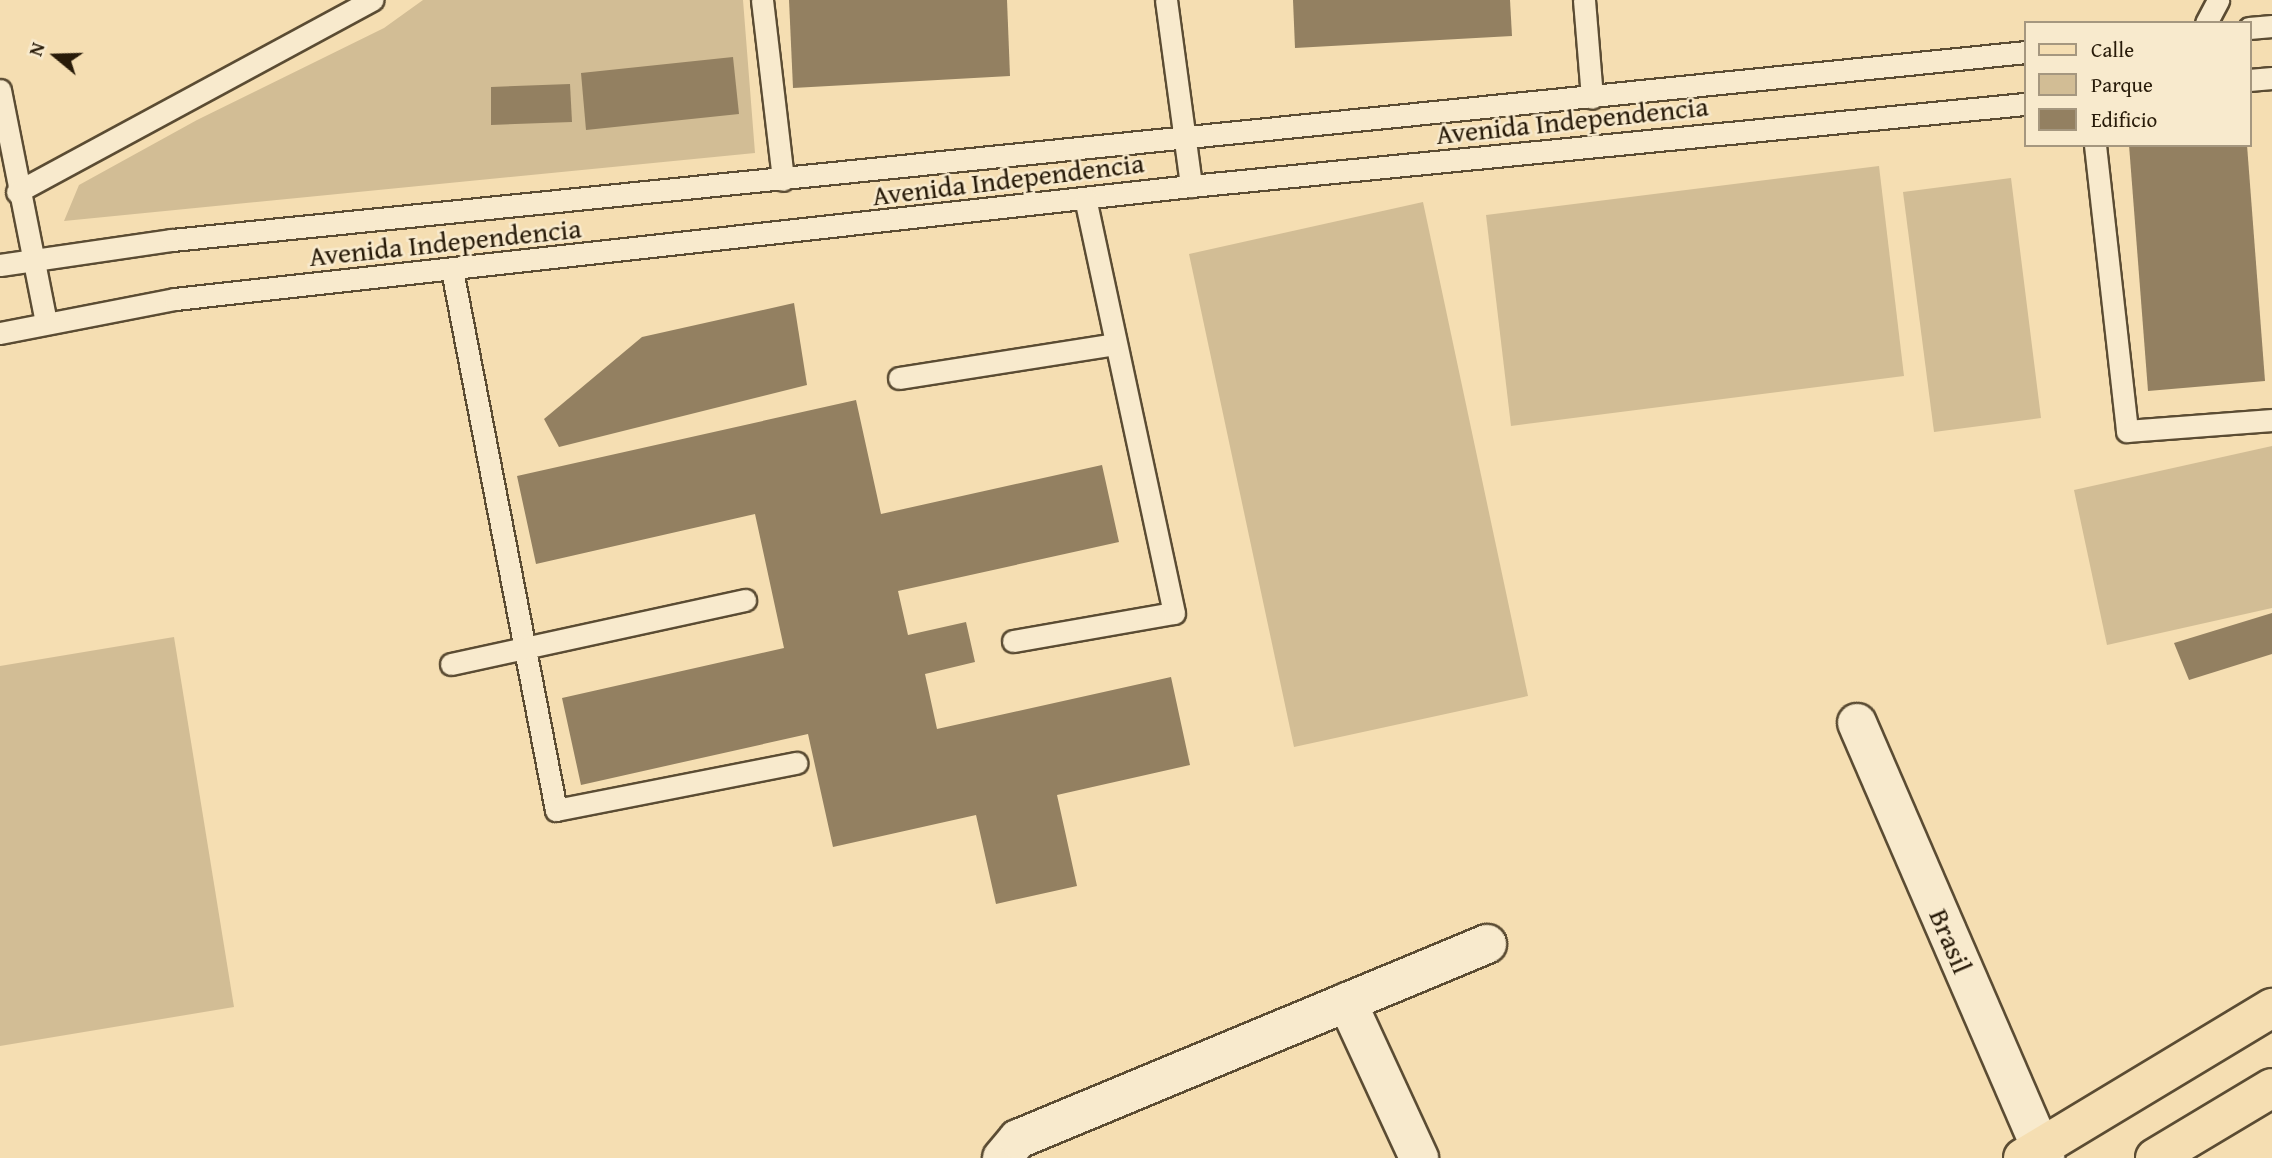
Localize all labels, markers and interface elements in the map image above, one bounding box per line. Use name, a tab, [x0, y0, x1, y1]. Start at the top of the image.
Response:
north arrow	[21, 21, 91, 91]
legend	[2024, 21, 2251, 147]
text: Calle	[2091, 34, 2134, 65]
text: N	[21, 39, 51, 60]
text: Parque	[2091, 69, 2153, 100]
street label: Avenida Independencia	[1434, 89, 1710, 151]
text: Edificio	[2091, 104, 2157, 135]
street label: Avenida Independencia	[870, 146, 1146, 212]
street label: Avenida Independencia	[307, 211, 583, 273]
street label: Brasil	[1922, 904, 1980, 978]

